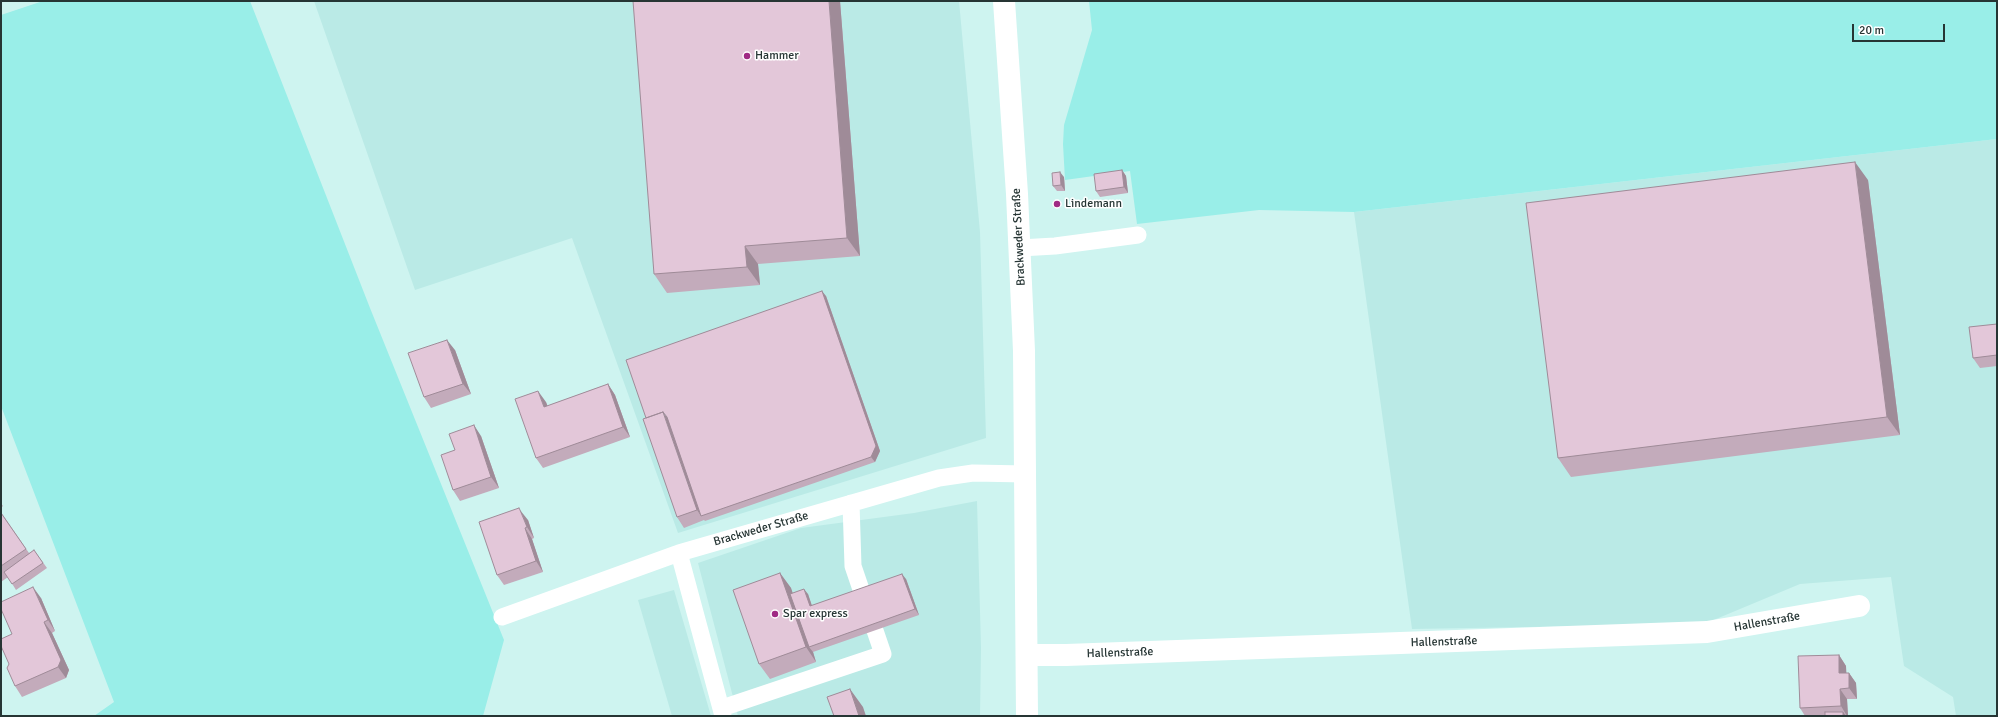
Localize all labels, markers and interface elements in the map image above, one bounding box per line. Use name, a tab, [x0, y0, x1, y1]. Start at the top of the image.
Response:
scale bar	[1854, 16, 1947, 42]
text: 20 m	[1859, 23, 1884, 38]
place label: Hammer	[755, 49, 799, 63]
marker: Hammer	[742, 51, 752, 61]
street label: Brackweder Straße	[1009, 188, 1029, 286]
place label: Lindemann	[1065, 197, 1122, 211]
marker: Lindemann	[1052, 199, 1062, 209]
street label: Brackweder Straße	[712, 509, 810, 549]
place label: Spar express	[783, 607, 848, 621]
marker: Spar express	[770, 609, 780, 619]
street label: Hallenstraße	[1733, 609, 1801, 635]
street label: Hallenstraße	[1410, 634, 1478, 650]
street label: Hallenstraße	[1086, 645, 1154, 661]

